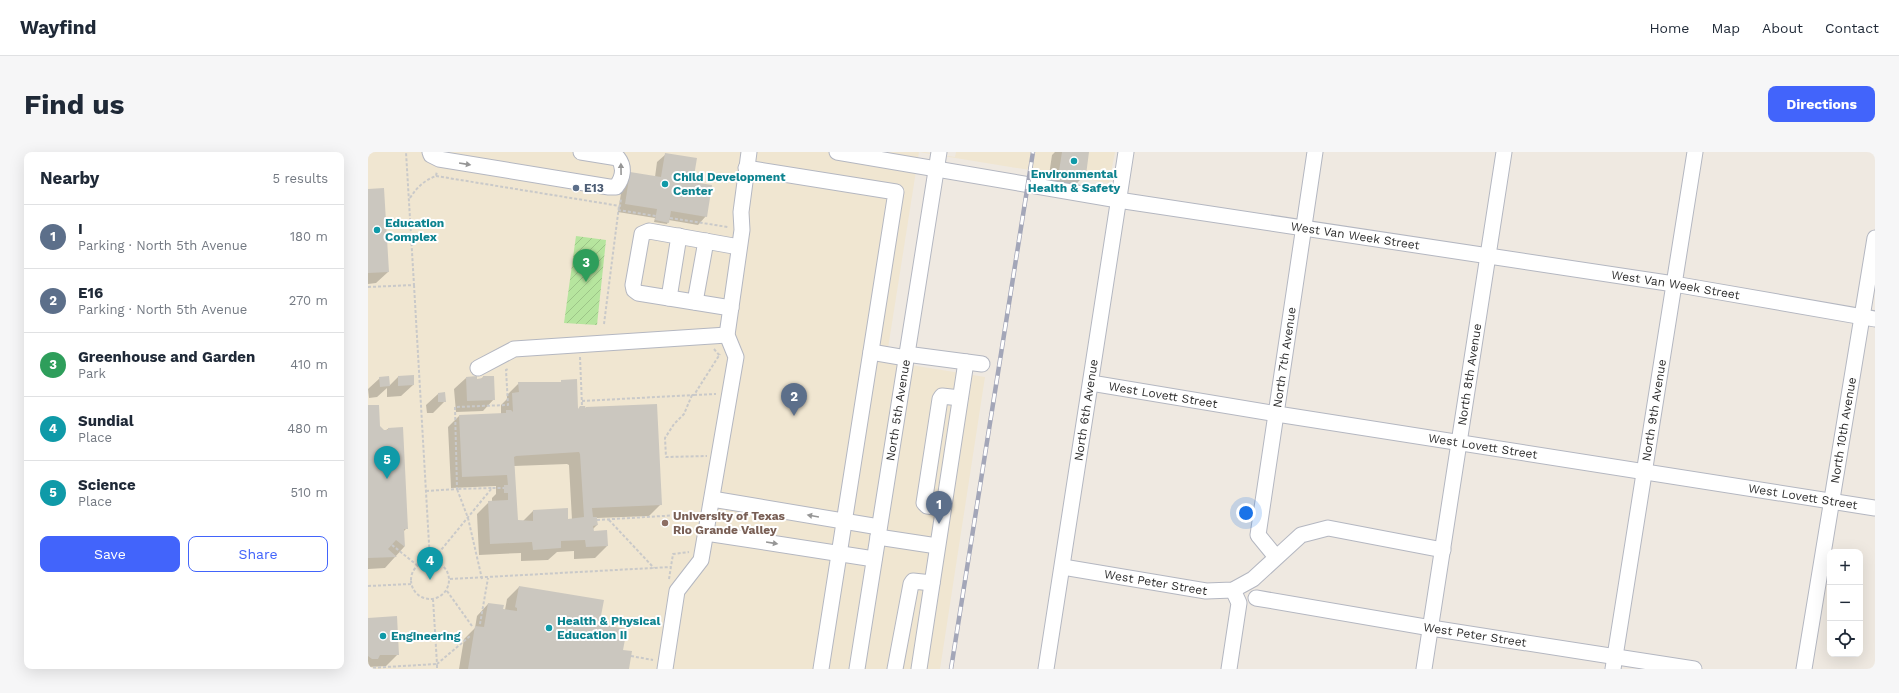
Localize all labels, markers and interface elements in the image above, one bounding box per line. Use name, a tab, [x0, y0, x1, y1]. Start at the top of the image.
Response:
text: Wayfind	[20, 16, 96, 39]
text: Home	[1649, 20, 1689, 36]
text: Map	[1711, 20, 1740, 36]
text: About	[1762, 20, 1803, 36]
text: Contact	[1825, 20, 1879, 36]
button: Directions	[1768, 86, 1875, 122]
text: Find us	[24, 88, 124, 121]
marker: Environmental Health & Safety	[1069, 156, 1079, 166]
one-way arrow	[459, 161, 471, 167]
one-way arrow	[618, 163, 624, 176]
place label: Environmental Health & Safety	[1028, 167, 1120, 195]
text: Nearby	[40, 168, 99, 188]
place label: Child Development Center	[673, 170, 786, 198]
text: 5 results	[273, 171, 328, 186]
marker: Child Development Center	[660, 179, 670, 189]
place label: E13	[584, 181, 604, 195]
marker: E13	[571, 183, 581, 193]
place label: Education Complex	[385, 216, 444, 244]
street label: West Van Week Street	[1290, 219, 1421, 252]
text: I	[78, 220, 83, 238]
marker: Education Complex	[372, 225, 382, 235]
text: 1	[50, 229, 56, 244]
text: 180 m	[290, 229, 328, 244]
text: Parking · North 5th Avenue	[78, 238, 247, 253]
pin: 3	[573, 249, 599, 282]
street label: West Van Week Street	[1610, 268, 1741, 302]
text: E16	[78, 284, 103, 302]
text: 2	[49, 293, 57, 308]
text: 270 m	[289, 293, 328, 308]
text: Parking · North 5th Avenue	[78, 302, 247, 317]
street label: North 7th Avenue	[1270, 306, 1299, 409]
street label: North 8th Avenue	[1455, 322, 1484, 426]
text: Greenhouse and Garden	[78, 348, 255, 366]
text: 3	[49, 357, 57, 372]
text: 410 m	[290, 357, 328, 372]
street label: North 5th Avenue	[883, 358, 913, 462]
street label: North 6th Avenue	[1071, 358, 1101, 462]
street label: North 9th Avenue	[1639, 358, 1669, 462]
text: Park	[78, 366, 106, 381]
street label: North 10th Avenue	[1828, 376, 1859, 484]
street label: West Lovett Street	[1107, 379, 1219, 411]
pin: 2	[781, 383, 807, 416]
text: Sundial	[78, 412, 134, 430]
text: 4	[49, 421, 57, 436]
text: 480 m	[287, 421, 328, 436]
text: Place	[78, 430, 112, 445]
street label: West Lovett Street	[1427, 431, 1538, 462]
pin: 5	[374, 446, 400, 479]
text: Science	[78, 476, 136, 494]
street label: West Lovett Street	[1747, 481, 1859, 512]
text: 5	[49, 485, 57, 500]
text: 510 m	[290, 485, 328, 500]
pin: 1	[926, 491, 952, 524]
text: Place	[78, 494, 112, 509]
your location	[1236, 503, 1256, 523]
place label: University of Texas Rio Grande Valley	[673, 509, 786, 537]
one-way arrow	[807, 513, 819, 519]
marker: University of Texas Rio Grande Valley	[660, 518, 670, 528]
button: Save	[40, 536, 180, 572]
button: Share	[188, 536, 328, 572]
one-way arrow	[766, 540, 778, 546]
pin: 4	[417, 547, 443, 580]
map controls	[1827, 549, 1863, 657]
button: +	[1827, 549, 1863, 585]
street label: West Peter Street	[1103, 567, 1208, 598]
button: −	[1827, 585, 1863, 621]
place label: Health & Physical Education II	[557, 614, 660, 642]
street label: West Peter Street	[1422, 620, 1528, 650]
button: locate	[1827, 621, 1863, 657]
marker: Health & Physical Education II	[544, 623, 554, 633]
place label: Engineering	[391, 629, 461, 643]
marker: Engineering	[378, 631, 388, 641]

